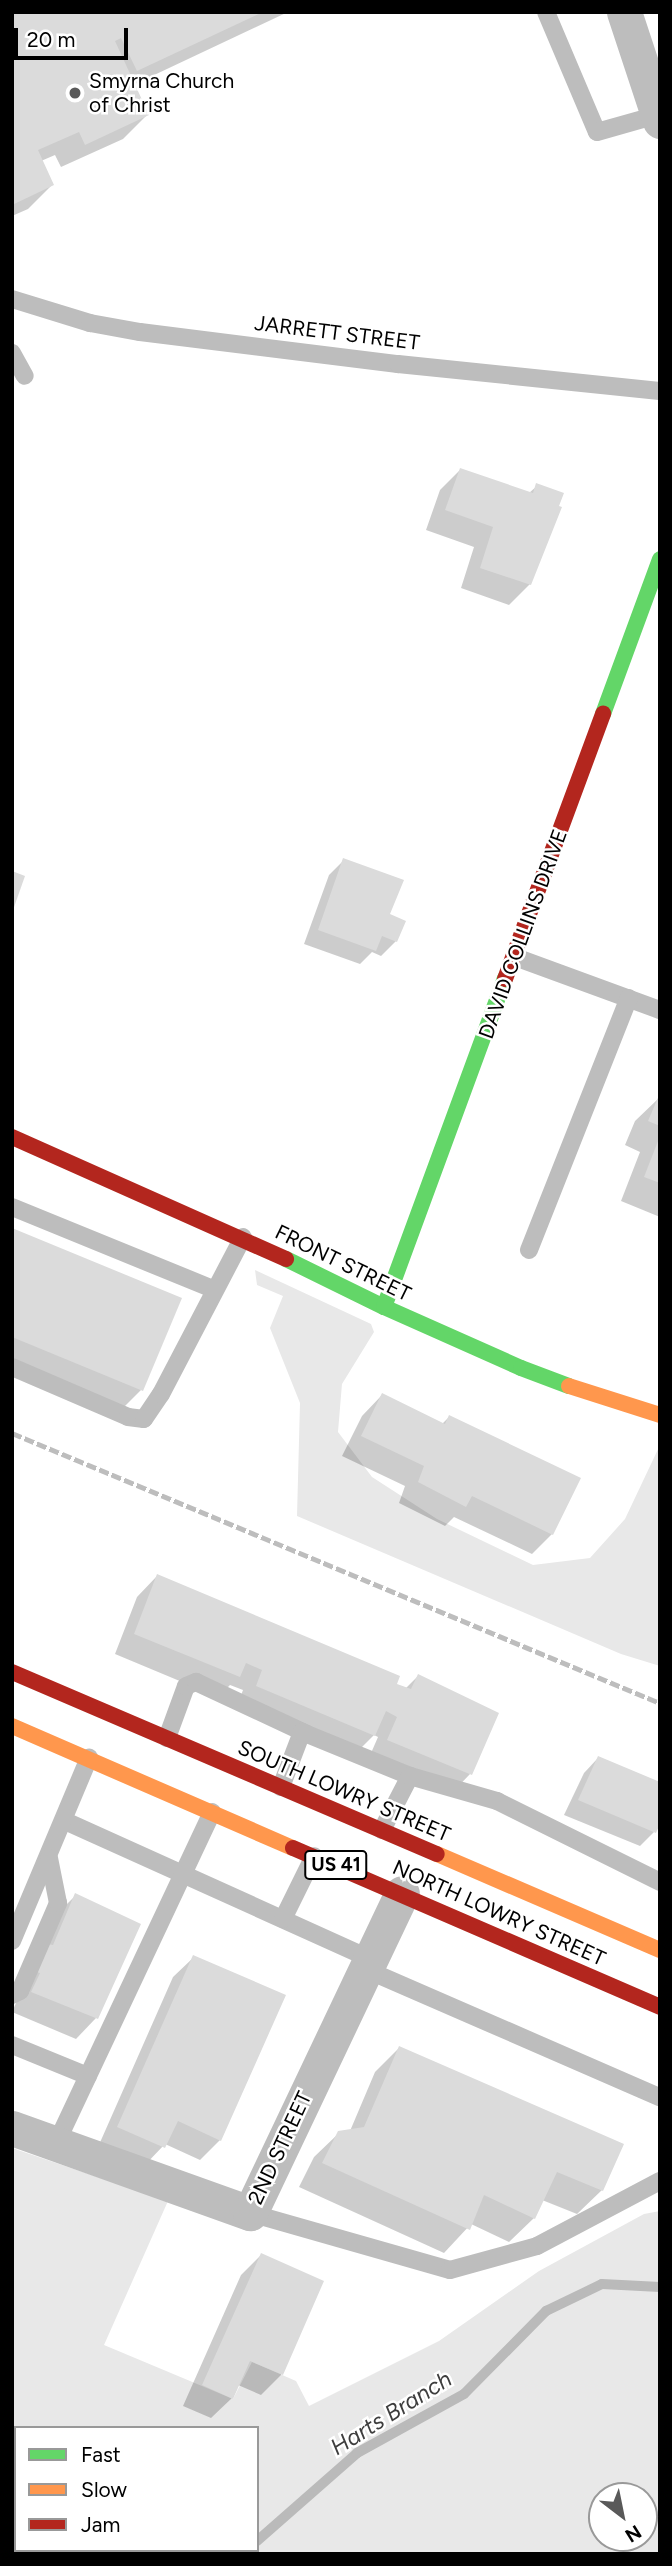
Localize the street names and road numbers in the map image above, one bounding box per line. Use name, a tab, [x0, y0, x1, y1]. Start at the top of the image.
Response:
street label: JARRETT STREET	[253, 310, 421, 356]
street label: DAVID COLLINS DRIVE	[473, 826, 573, 1042]
street label: FRONT STREET	[271, 1219, 415, 1307]
street label: SOUTH LOWRY STREET	[234, 1735, 454, 1847]
road number: US 41	[303, 1850, 369, 1881]
street label: NORTH LOWRY STREET	[389, 1855, 609, 1971]
street label: 2ND STREET	[243, 2088, 317, 2208]

